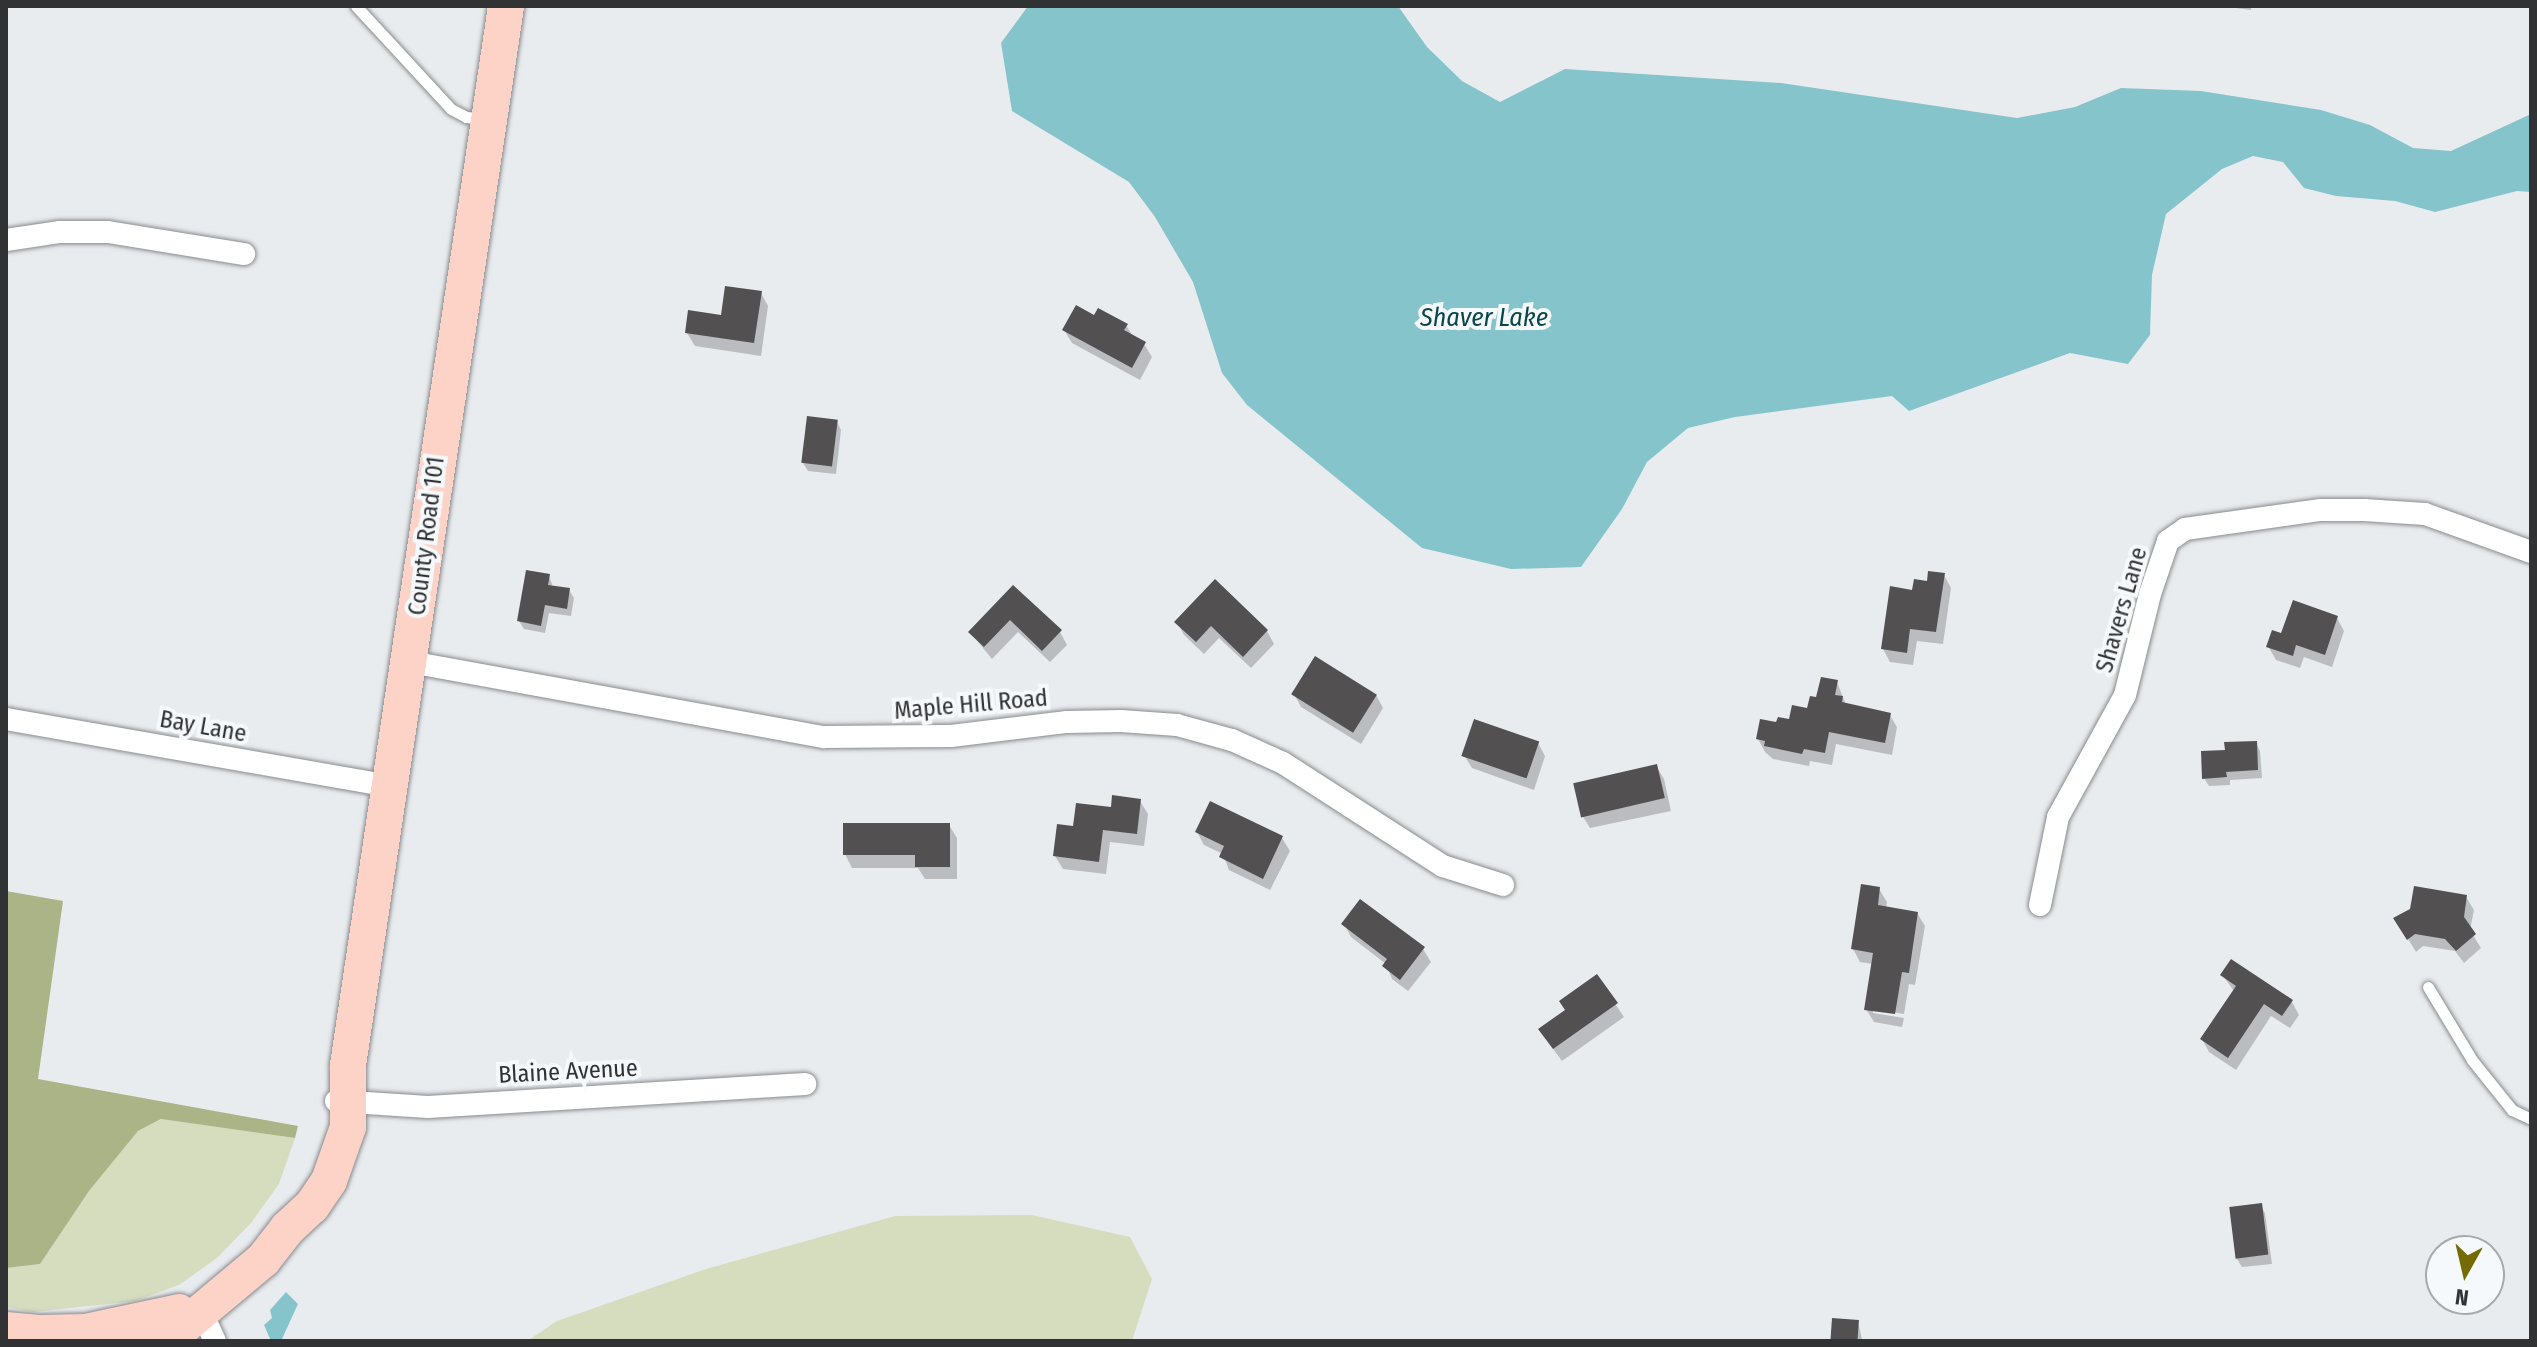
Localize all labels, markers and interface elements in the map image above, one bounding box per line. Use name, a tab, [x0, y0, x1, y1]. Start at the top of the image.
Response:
water label: Shaver Lake	[1420, 302, 1548, 334]
street label: County Road 101	[403, 455, 451, 617]
street label: Shavers Lane	[2090, 544, 2154, 676]
street label: Maple Hill Road	[893, 684, 1049, 726]
street label: Bay Lane	[157, 705, 249, 749]
street label: Blaine Avenue	[498, 1054, 638, 1090]
north arrow	[2425, 1235, 2505, 1315]
text: N	[2453, 1283, 2470, 1312]

